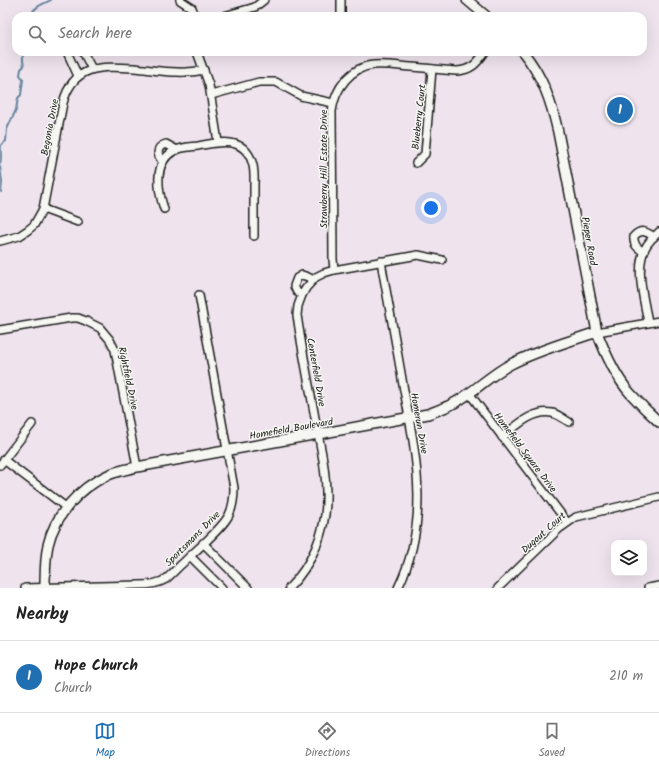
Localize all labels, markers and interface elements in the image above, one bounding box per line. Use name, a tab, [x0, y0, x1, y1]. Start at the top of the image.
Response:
search box	[12, 12, 647, 56]
text: Search here	[58, 22, 132, 46]
icon: search	[26, 23, 48, 45]
street label: Blueberry Court	[408, 83, 430, 151]
pin: 1	[607, 95, 633, 125]
street label: Begonia Drive	[37, 97, 63, 157]
street label: Strawberry Hill Estate Drive	[316, 109, 332, 228]
your location	[421, 198, 441, 218]
street label: Pieper Road	[577, 216, 601, 268]
street label: Centerfield Drive	[302, 337, 330, 408]
street label: Rightfield Drive	[114, 345, 143, 412]
street label: Homerun Drive	[406, 391, 432, 456]
street label: Homefield Square Drive	[490, 409, 561, 497]
street label: Homefield Boulevard	[248, 414, 335, 444]
street label: Sportsmans Drive	[161, 507, 225, 570]
street label: Dugout Court	[518, 508, 570, 557]
map controls	[611, 540, 647, 576]
button: layers	[611, 540, 647, 576]
text: Nearby	[16, 601, 68, 628]
text: Hope Church	[54, 654, 138, 678]
text: 1	[27, 666, 31, 687]
text: 210 m	[609, 666, 643, 687]
text: Church	[54, 678, 92, 699]
tab: Map	[94, 720, 116, 762]
tab: Directions	[305, 720, 350, 762]
tab: Saved	[539, 720, 565, 762]

